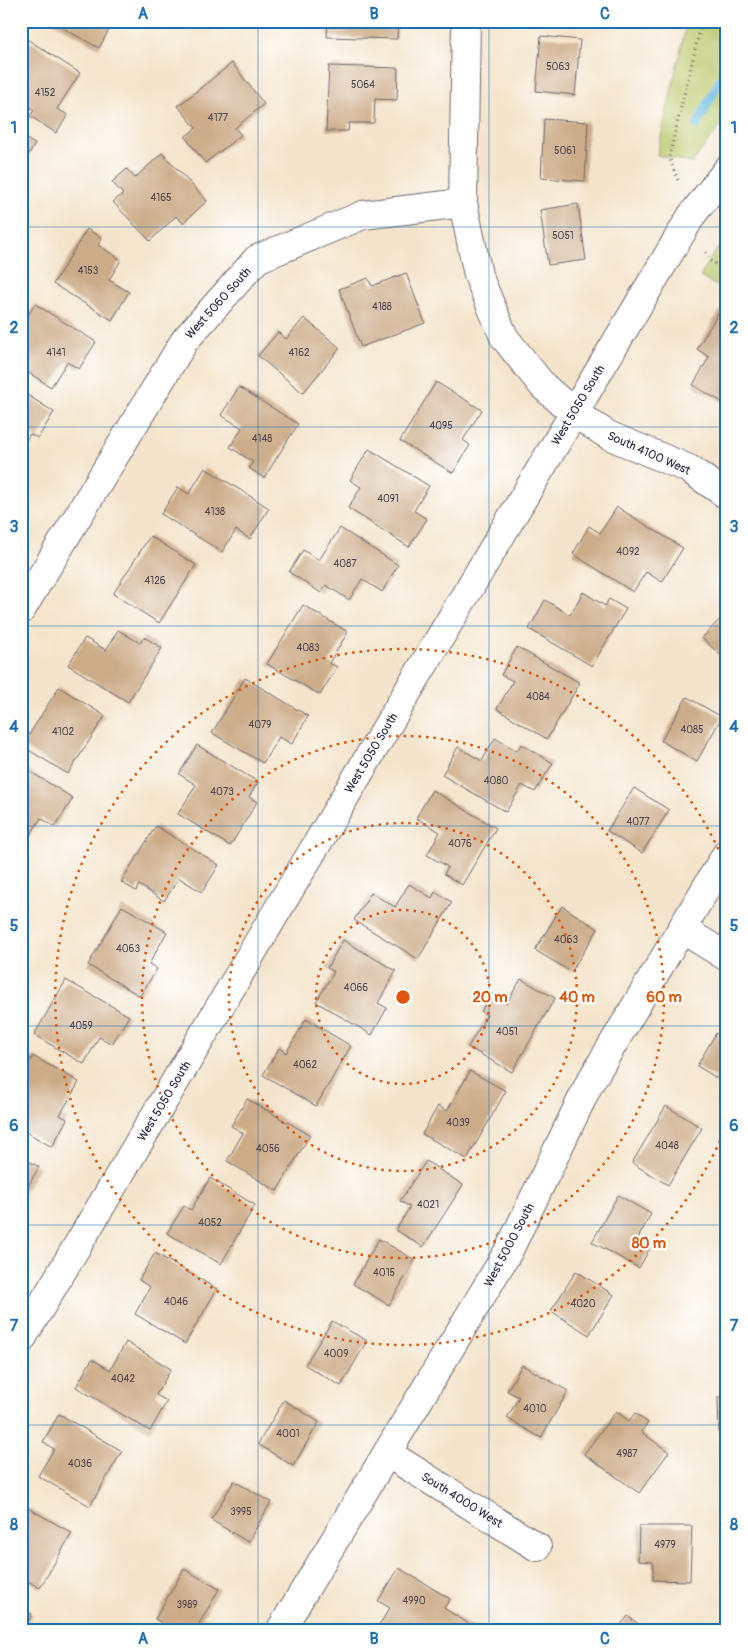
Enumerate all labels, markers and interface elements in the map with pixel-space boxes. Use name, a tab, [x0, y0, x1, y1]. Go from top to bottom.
text: A	[138, 4, 149, 24]
text: B	[369, 4, 379, 24]
text: C	[600, 4, 610, 24]
house number: 5063	[546, 61, 570, 73]
house number: 5064	[351, 79, 375, 91]
house number: 4152	[35, 87, 56, 99]
house number: 4177	[208, 112, 229, 124]
text: 1	[11, 118, 17, 138]
text: 1	[731, 118, 737, 138]
house number: 5061	[554, 145, 576, 157]
house number: 4165	[151, 192, 171, 204]
house number: 5051	[552, 230, 574, 242]
street label: West 5060 South	[182, 264, 255, 342]
house number: 4153	[78, 265, 99, 277]
house number: 4188	[372, 301, 392, 313]
text: 2	[10, 318, 19, 338]
text: 2	[730, 318, 739, 338]
house number: 4141	[46, 347, 66, 359]
house number: 4162	[288, 347, 310, 359]
street label: West 5050 South	[549, 362, 608, 448]
house number: 4095	[429, 420, 453, 432]
street label: South 4100 West	[605, 428, 693, 479]
house number: 4148	[252, 433, 272, 445]
house number: 4091	[377, 493, 399, 505]
house number: 4138	[205, 506, 225, 518]
text: 3	[10, 517, 19, 537]
text: 3	[730, 517, 739, 537]
house number: 4092	[616, 546, 640, 558]
house number: 4087	[334, 558, 357, 570]
house number: 4126	[144, 575, 166, 587]
house number: 4083	[296, 642, 320, 654]
house number: 4084	[526, 691, 550, 703]
street label: West 5050 South	[342, 710, 401, 796]
text: 4	[9, 717, 19, 737]
text: 4	[729, 717, 739, 737]
house number: 4079	[248, 719, 272, 731]
house number: 4085	[680, 724, 704, 736]
house number: 4102	[52, 726, 74, 738]
house number: 4080	[484, 775, 508, 787]
house number: 4073	[210, 786, 234, 798]
house number: 4077	[626, 816, 650, 828]
house number: 4076	[448, 838, 472, 850]
text: 5	[10, 916, 19, 936]
text: 5	[730, 916, 739, 936]
house number: 4063	[554, 934, 578, 946]
house number: 4063	[116, 943, 140, 955]
house number: 4066	[344, 982, 368, 994]
centre of rings	[394, 988, 412, 1006]
text: 20 m	[472, 988, 508, 1007]
text: 40 m	[559, 988, 595, 1007]
text: 60 m	[646, 988, 682, 1007]
house number: 4059	[69, 1020, 93, 1032]
house number: 4051	[496, 1026, 518, 1038]
street label: West 5050 South	[135, 1058, 194, 1144]
house number: 4062	[293, 1059, 317, 1071]
text: 6	[9, 1116, 19, 1136]
text: 6	[729, 1116, 739, 1136]
house number: 4039	[446, 1117, 470, 1129]
house number: 4048	[655, 1140, 679, 1152]
house number: 4056	[256, 1143, 280, 1155]
house number: 4021	[417, 1199, 439, 1211]
street label: West 5000 South	[481, 1201, 538, 1290]
house number: 4052	[198, 1217, 222, 1229]
text: 80 m	[632, 1234, 666, 1253]
house number: 4015	[373, 1267, 395, 1279]
house number: 4046	[164, 1296, 188, 1308]
house number: 4020	[570, 1298, 596, 1310]
text: 7	[10, 1316, 19, 1336]
text: 7	[730, 1316, 739, 1336]
house number: 4009	[324, 1348, 348, 1360]
house number: 4042	[111, 1373, 135, 1385]
house number: 4010	[523, 1403, 547, 1415]
house number: 4001	[276, 1428, 300, 1440]
house number: 4987	[616, 1448, 638, 1460]
house number: 4036	[68, 1458, 92, 1470]
street label: South 4000 West	[418, 1469, 505, 1532]
house number: 3995	[230, 1506, 252, 1518]
text: 8	[10, 1515, 18, 1535]
text: 8	[730, 1515, 738, 1535]
house number: 4979	[654, 1539, 676, 1551]
house number: 4990	[403, 1595, 426, 1607]
house number: 3989	[177, 1599, 197, 1611]
text: A	[138, 1629, 149, 1649]
text: B	[369, 1629, 379, 1649]
text: C	[600, 1629, 610, 1649]

